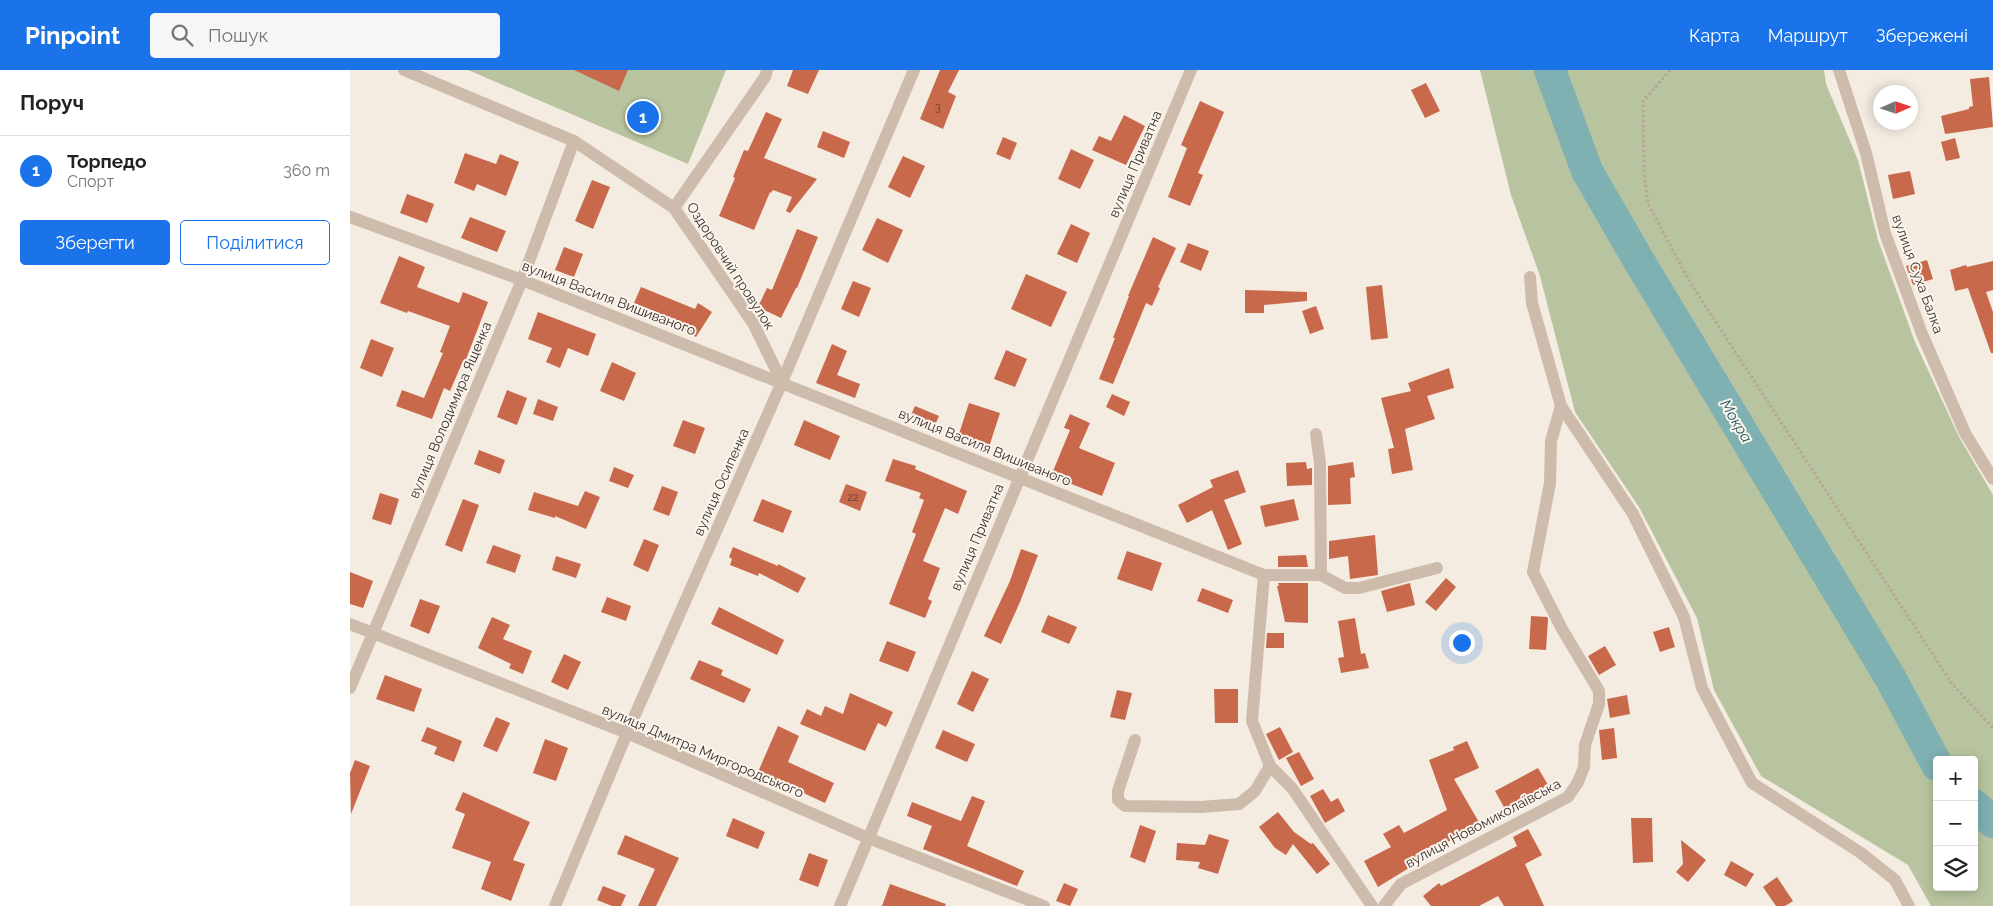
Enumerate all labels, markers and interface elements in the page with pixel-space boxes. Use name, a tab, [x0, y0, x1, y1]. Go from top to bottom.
search box	[150, 13, 500, 58]
text: Pinpoint	[25, 21, 120, 50]
icon: search	[168, 21, 196, 49]
text: Пошук	[208, 24, 268, 46]
text: Карта	[1689, 25, 1740, 46]
text: Маршрут	[1768, 25, 1848, 46]
text: Збережені	[1876, 25, 1968, 46]
north arrow	[1873, 85, 1918, 130]
text: Поруч	[20, 90, 84, 115]
pin: 1	[627, 98, 659, 136]
house number: 3	[935, 101, 941, 114]
street label: вулиця Приватна	[1105, 108, 1165, 220]
text: Торпедо	[67, 150, 147, 172]
text: 1	[32, 161, 40, 180]
text: 360 m	[283, 161, 330, 180]
text: Спорт	[67, 172, 114, 191]
street label: Оздоровчий провулок	[684, 199, 778, 333]
street label: вулиця Суха Балка	[1889, 212, 1947, 336]
button: Зберегти	[20, 220, 170, 265]
button: Поділитися	[180, 220, 330, 265]
street label: вулиця Василя Вишиваного	[520, 257, 698, 339]
street label: вулиця Володимира Ященка	[405, 319, 495, 501]
water label: Мокра	[1716, 396, 1756, 446]
street label: вулиця Василя Вишиваного	[896, 405, 1074, 489]
street label: вулиця Осипенка	[690, 426, 752, 538]
street label: вулиця Приватна	[947, 481, 1007, 593]
house number: 22	[847, 491, 859, 504]
your location	[1449, 630, 1475, 656]
street label: вулиця Дмитра Миргородського	[600, 701, 806, 801]
map controls	[1933, 756, 1978, 891]
button: +	[1933, 756, 1978, 801]
street label: вулиця Новомиколаївська	[1403, 775, 1563, 871]
button: −	[1933, 801, 1978, 846]
button: layers	[1933, 846, 1978, 891]

